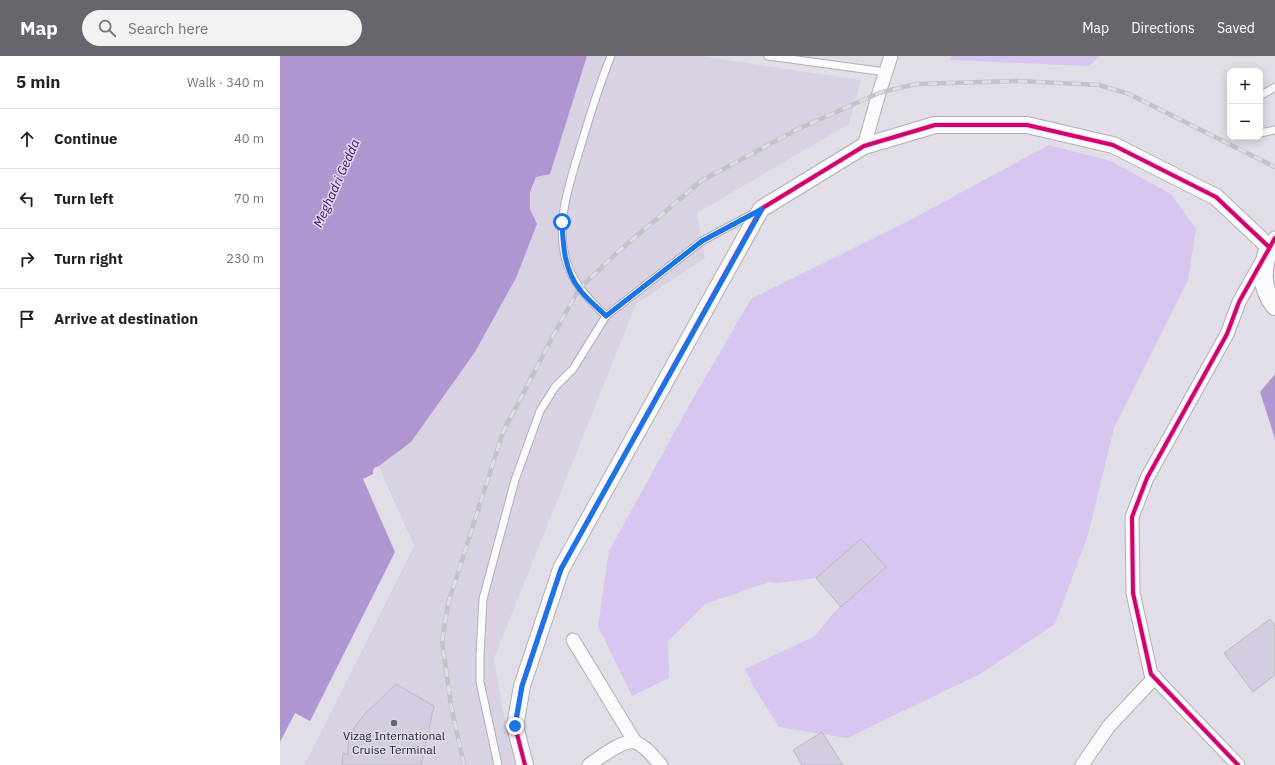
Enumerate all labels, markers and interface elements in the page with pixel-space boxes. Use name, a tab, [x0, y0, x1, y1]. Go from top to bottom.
search box	[82, 10, 362, 46]
text: Map	[20, 16, 58, 40]
icon: search	[96, 17, 118, 39]
text: Search here	[128, 19, 208, 38]
text: Map	[1082, 19, 1109, 37]
text: Directions	[1131, 19, 1195, 37]
text: Saved	[1217, 19, 1255, 37]
map controls	[1227, 68, 1263, 140]
button: +	[1227, 68, 1263, 104]
text: 5 min	[16, 71, 60, 93]
text: Walk · 340 m	[187, 74, 264, 91]
button: −	[1227, 104, 1263, 140]
icon: ahead	[16, 128, 38, 150]
text: Continue	[54, 129, 118, 148]
text: 40 m	[234, 130, 264, 147]
water label: Meghadri Gedda	[309, 136, 364, 230]
icon: left	[16, 188, 38, 210]
text: Turn left	[54, 189, 114, 208]
text: 70 m	[234, 190, 264, 207]
route start	[553, 213, 571, 231]
icon: right	[16, 248, 38, 270]
text: Turn right	[54, 249, 123, 268]
text: 230 m	[226, 250, 264, 267]
icon: arrive	[16, 308, 38, 330]
text: Arrive at destination	[54, 309, 198, 328]
route end	[506, 717, 524, 735]
marker: Vizag International Cruise Terminal	[389, 718, 399, 728]
place label: Vizag International Cruise Terminal	[343, 728, 445, 757]

